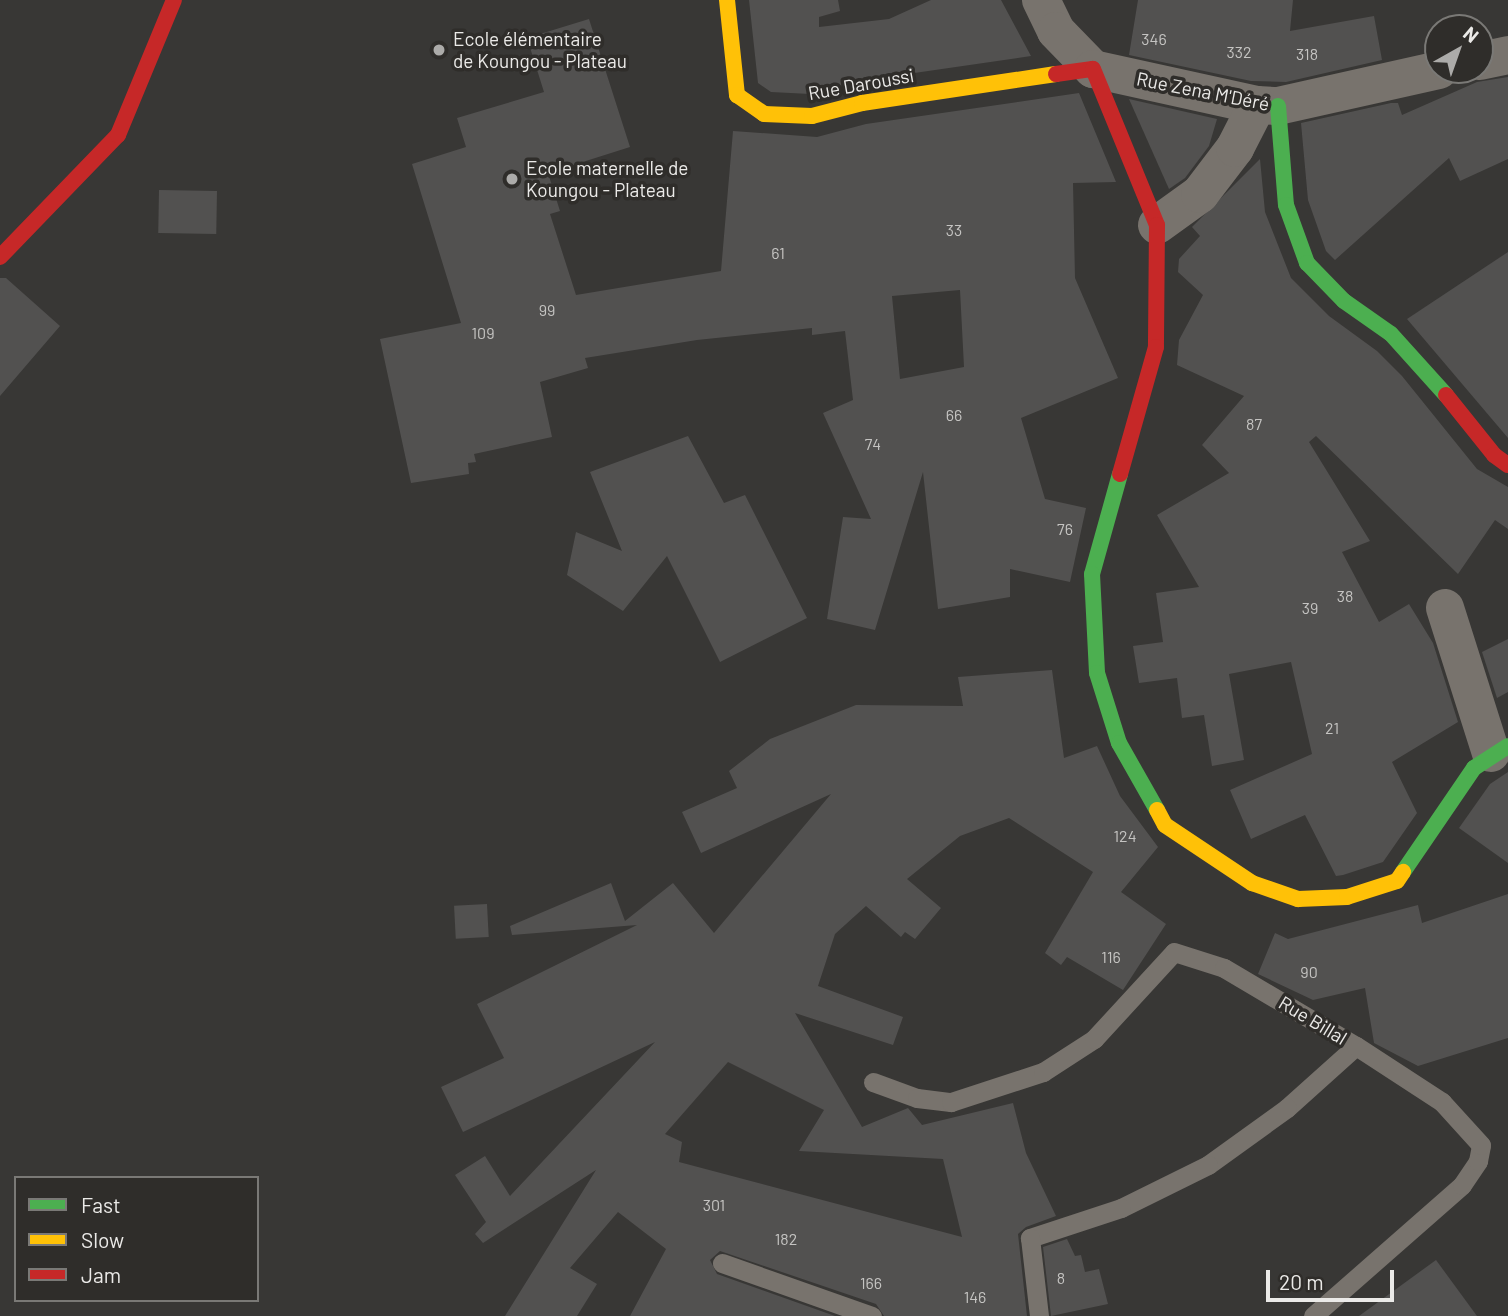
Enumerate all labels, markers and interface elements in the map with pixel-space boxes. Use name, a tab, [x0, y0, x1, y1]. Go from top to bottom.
north arrow	[1424, 14, 1494, 84]
text: N	[1459, 21, 1484, 47]
place label: Ecole élémentaire de Koungou - Plateau	[453, 28, 627, 72]
house number: 346	[1141, 29, 1167, 49]
marker: Ecole élémentaire de Koungou - Plateau	[431, 42, 447, 58]
house number: 332	[1226, 42, 1252, 62]
house number: 318	[1296, 44, 1318, 64]
street label: Rue Daroussi	[806, 63, 916, 105]
street label: Rue Zena M'Déré	[1135, 67, 1271, 115]
place label: Ecole maternelle de Koungou - Plateau	[526, 157, 688, 201]
marker: Ecole maternelle de Koungou - Plateau	[504, 171, 520, 187]
house number: 33	[946, 220, 962, 240]
house number: 61	[771, 243, 785, 263]
house number: 99	[539, 300, 555, 320]
house number: 109	[472, 323, 494, 343]
house number: 66	[946, 405, 962, 425]
house number: 87	[1246, 414, 1262, 434]
house number: 74	[865, 434, 881, 454]
house number: 76	[1057, 519, 1073, 539]
house number: 38	[1337, 586, 1353, 606]
house number: 39	[1302, 598, 1318, 618]
house number: 21	[1325, 718, 1339, 738]
house number: 124	[1114, 826, 1136, 846]
house number: 116	[1101, 947, 1121, 967]
house number: 90	[1300, 962, 1318, 982]
street label: Rue Billal	[1275, 991, 1351, 1049]
legend	[14, 1176, 259, 1302]
text: Fast	[81, 1192, 121, 1217]
house number: 301	[703, 1195, 725, 1215]
text: Slow	[81, 1227, 124, 1252]
house number: 182	[775, 1229, 797, 1249]
scale bar	[1270, 1256, 1398, 1300]
text: Jam	[81, 1262, 121, 1287]
house number: 8	[1057, 1268, 1065, 1288]
text: 20 m	[1279, 1269, 1324, 1294]
house number: 166	[860, 1273, 882, 1293]
house number: 146	[964, 1287, 986, 1307]

